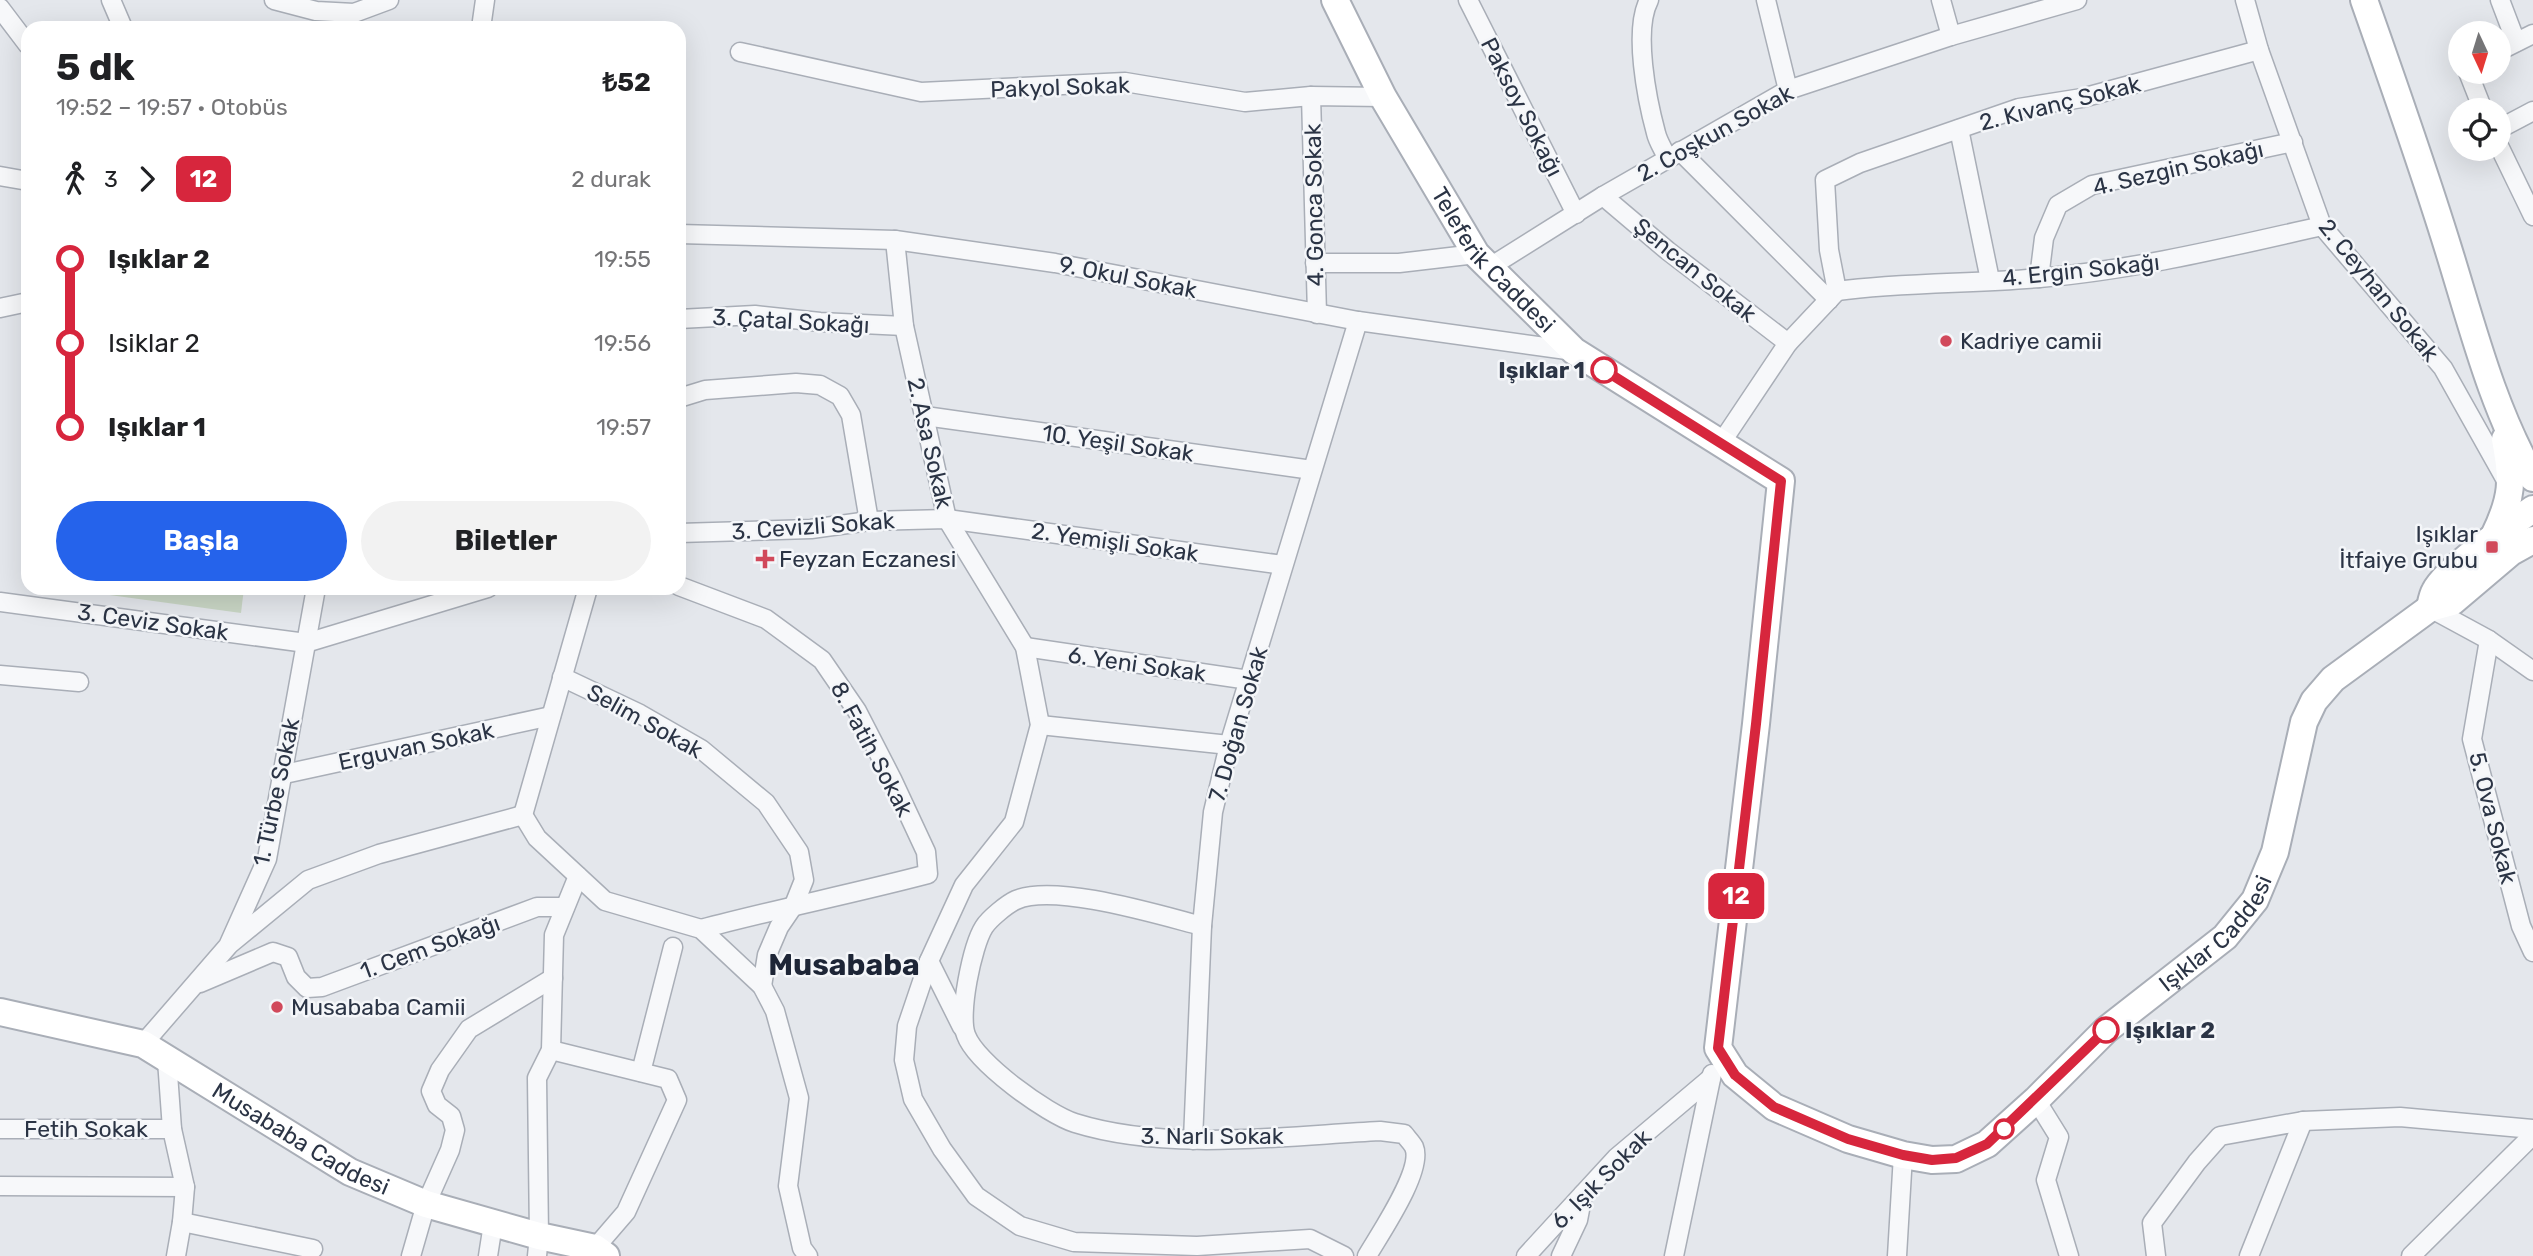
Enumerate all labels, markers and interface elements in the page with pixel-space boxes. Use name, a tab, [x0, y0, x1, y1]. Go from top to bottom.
north arrow	[2448, 21, 2511, 84]
map controls	[2448, 21, 2511, 161]
street label: Paksoy Sokağı	[1475, 33, 1569, 181]
text: 5 dk	[56, 44, 135, 90]
text: ₺52	[602, 67, 651, 98]
street label: 2. Kıvanç Sokak	[1976, 69, 2144, 137]
street label: Pakyol Sokak	[990, 71, 1130, 103]
street label: 2. Coşkun Sokak	[1632, 78, 1798, 187]
text: 19:52 – 19:57 · Otobüs	[56, 93, 288, 121]
button: locate	[2448, 98, 2511, 161]
street label: 4. Gonca Sokak	[1299, 123, 1329, 287]
street label: 4. Sezgin Sokağı	[2090, 135, 2266, 201]
icon: walk	[56, 160, 94, 198]
icon: forward	[128, 160, 166, 198]
text: 3	[104, 165, 118, 193]
text: 12	[190, 165, 217, 193]
text: 2 durak	[571, 165, 651, 193]
street label: Teleferik Caddesi	[1426, 182, 1561, 338]
street label: Şencan Sokak	[1628, 212, 1762, 328]
street label: 2. Ceyhan Sokak	[2313, 213, 2445, 367]
text: Işıklar 2	[108, 244, 210, 275]
text: 19:55	[594, 245, 651, 273]
street label: 4. Ergin Sokağı	[2001, 248, 2161, 292]
street label: 9. Okul Sokak	[1057, 250, 1199, 304]
street label: 3. Çatal Sokağı	[712, 303, 870, 339]
place label: Kadriye camii	[1960, 327, 2102, 355]
text: Isiklar 2	[108, 328, 200, 359]
text: 19:56	[594, 329, 651, 357]
marker: Kadriye camii	[1938, 333, 1954, 349]
place label: Işıklar 1	[1498, 356, 1585, 384]
marker: Işıklar 1	[1591, 357, 1617, 383]
street label: 2. Asa Sokak	[901, 375, 959, 511]
text: Işıklar 1	[108, 412, 206, 443]
text: 19:57	[596, 413, 651, 441]
street label: 10. Yeşil Sokak	[1040, 418, 1196, 468]
button: Başla	[56, 501, 347, 581]
button: Biletler	[361, 501, 651, 581]
street label: 3. Cevizli Sokak	[730, 506, 896, 546]
street label: 2. Yemişli Sokak	[1030, 516, 1200, 568]
place label: Işıklar İtfaiye Grubu	[2339, 520, 2478, 574]
marker: Işıklar İtfaiye Grubu	[2484, 539, 2500, 555]
place label: Feyzan Eczanesi	[779, 545, 956, 573]
marker: Feyzan Eczanesi	[757, 551, 773, 567]
street label: 3. Ceviz Sokak	[76, 598, 231, 646]
street label: 6. Yeni Sokak	[1066, 640, 1208, 688]
street label: 7. Doğan Sokak	[1202, 643, 1274, 805]
street label: 8. Fatih Sokak	[825, 677, 919, 822]
street label: Selim Sokak	[582, 678, 708, 764]
street label: 1. Türbe Sokak	[247, 715, 305, 869]
street label: Erguvan Sokak	[336, 716, 496, 776]
street label: 5. Ova Sokak	[2463, 749, 2523, 887]
street label: Işıklar Caddesi	[2153, 871, 2278, 997]
line badge: 12	[1704, 873, 1768, 919]
text: 12	[1722, 882, 1750, 910]
street label: 1. Cem Sokağı	[356, 909, 504, 985]
district label: Musababa	[768, 947, 920, 983]
place label: Musababa Camii	[291, 993, 466, 1021]
marker: Musababa Camii	[269, 999, 285, 1015]
place label: Işıklar 2	[2125, 1016, 2215, 1044]
marker: Işıklar 2	[2093, 1017, 2119, 1043]
street label: Musababa Caddesi	[207, 1076, 394, 1201]
street label: Fetih Sokak	[24, 1115, 148, 1143]
unlabelled marker	[1994, 1119, 2014, 1139]
street label: 3. Narlı Sokak	[1140, 1122, 1284, 1150]
street label: 6. Işık Sokak	[1545, 1123, 1657, 1235]

